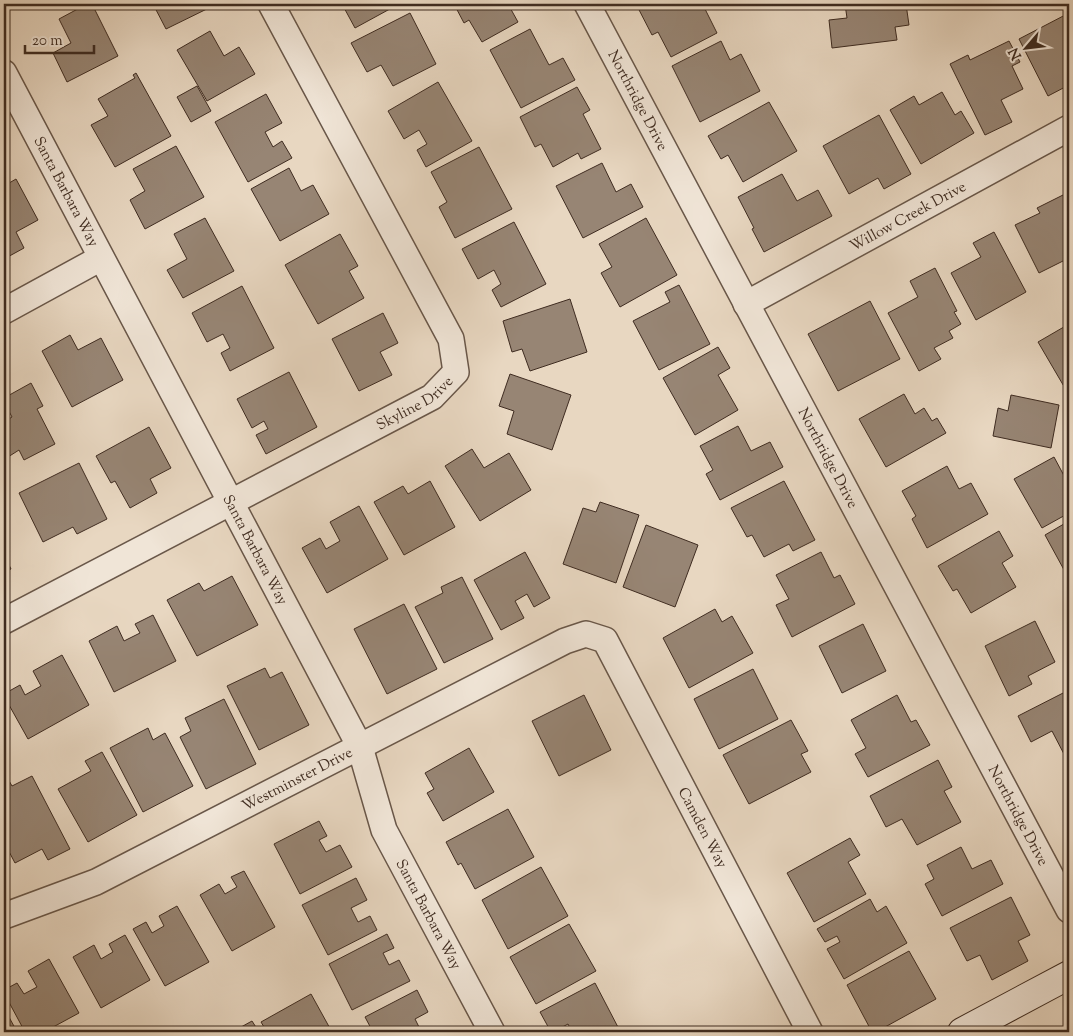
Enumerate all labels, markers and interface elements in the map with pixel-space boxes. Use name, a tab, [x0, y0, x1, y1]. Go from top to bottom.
scale bar	[25, 22, 94, 54]
north arrow	[1000, 22, 1050, 72]
text: 20 m	[32, 31, 63, 52]
text: N	[1005, 44, 1028, 63]
street label: Northridge Drive	[601, 47, 672, 155]
street label: Santa Barbara Way	[27, 133, 103, 252]
street label: Willow Creek Drive	[846, 177, 970, 257]
street label: Skyline Drive	[373, 372, 459, 436]
street label: Northridge Drive	[792, 404, 862, 512]
street label: Santa Barbara Way	[217, 491, 292, 610]
street label: Westminster Drive	[239, 743, 357, 817]
street label: Northridge Drive	[982, 762, 1053, 870]
street label: Camden Way	[672, 784, 732, 873]
street label: Santa Barbara Way	[390, 856, 466, 974]

